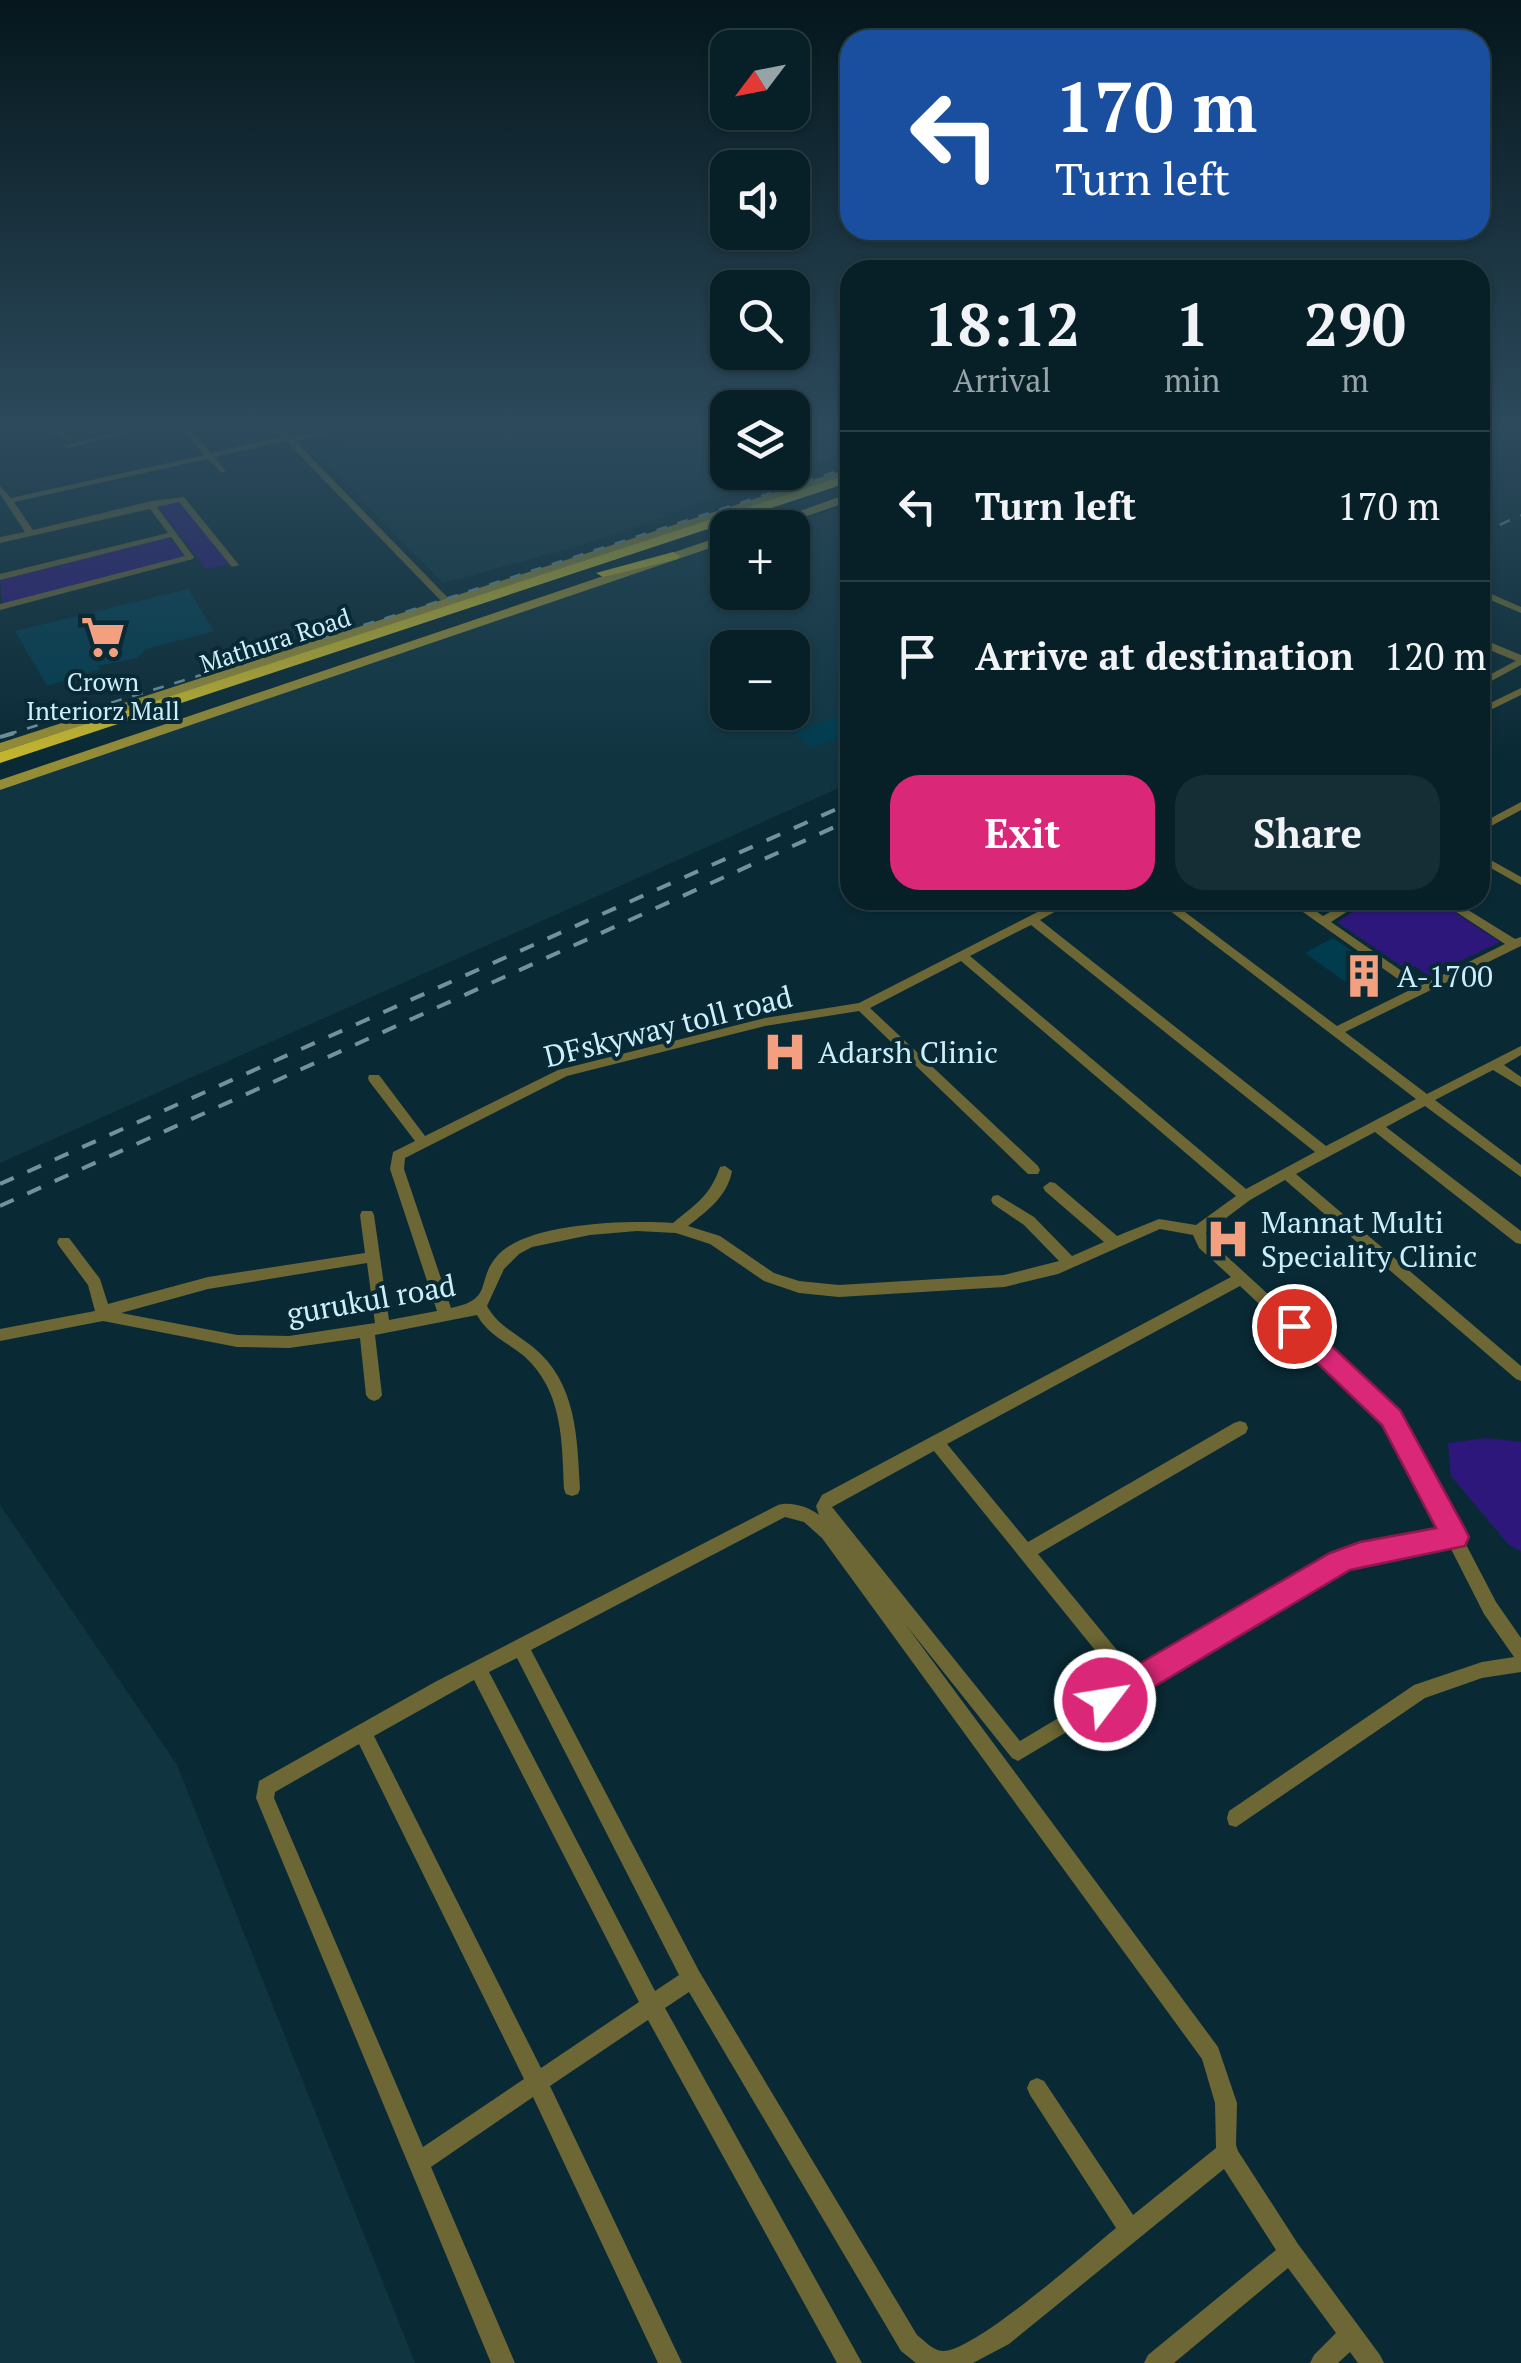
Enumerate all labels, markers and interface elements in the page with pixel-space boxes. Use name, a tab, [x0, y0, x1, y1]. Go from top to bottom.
north arrow	[710, 30, 810, 130]
map controls	[710, 30, 810, 730]
text: 170 m	[1055, 59, 1257, 152]
icon: left	[890, 70, 1020, 200]
text: Turn left	[1055, 148, 1230, 208]
button: sound	[710, 150, 810, 250]
button: search	[710, 270, 810, 370]
text: 18:12	[924, 284, 1080, 363]
text: 1	[1175, 284, 1209, 363]
text: 290	[1304, 284, 1406, 363]
text: Arrival	[953, 359, 1051, 401]
text: min	[1164, 359, 1220, 401]
text: m	[1341, 359, 1369, 401]
button: layers	[710, 390, 810, 490]
icon: left	[890, 479, 945, 534]
text: Turn left	[975, 481, 1136, 531]
text: 170 m	[1337, 481, 1440, 531]
button: +	[710, 510, 810, 610]
street label: Mathura Road	[195, 600, 355, 680]
supermarket icon: Crown Interiorz Mall	[79, 613, 127, 661]
icon: arrive	[890, 629, 945, 684]
button: −	[710, 630, 810, 730]
text: Arrive at destination	[975, 631, 1354, 681]
text: 120 m	[1384, 631, 1487, 681]
place label: Crown Interiorz Mall	[26, 665, 180, 727]
button: Exit	[890, 775, 1155, 890]
button: Share	[1175, 775, 1440, 890]
building icon: A-1700	[1340, 952, 1388, 1000]
place label: A-1700	[1397, 956, 1493, 996]
street label: DFskyway toll road	[540, 976, 796, 1076]
hospital icon: Adarsh Clinic	[761, 1028, 809, 1076]
place label: Adarsh Clinic	[818, 1032, 998, 1072]
place label: Mannat Multi Speciality Clinic	[1261, 1202, 1477, 1276]
hospital icon: Mannat Multi Speciality Clinic	[1204, 1215, 1252, 1263]
street label: gurukul road	[283, 1264, 459, 1334]
pin	[1252, 1284, 1337, 1369]
icon: arrive	[1267, 1299, 1322, 1354]
position arrow	[1053, 1648, 1157, 1752]

